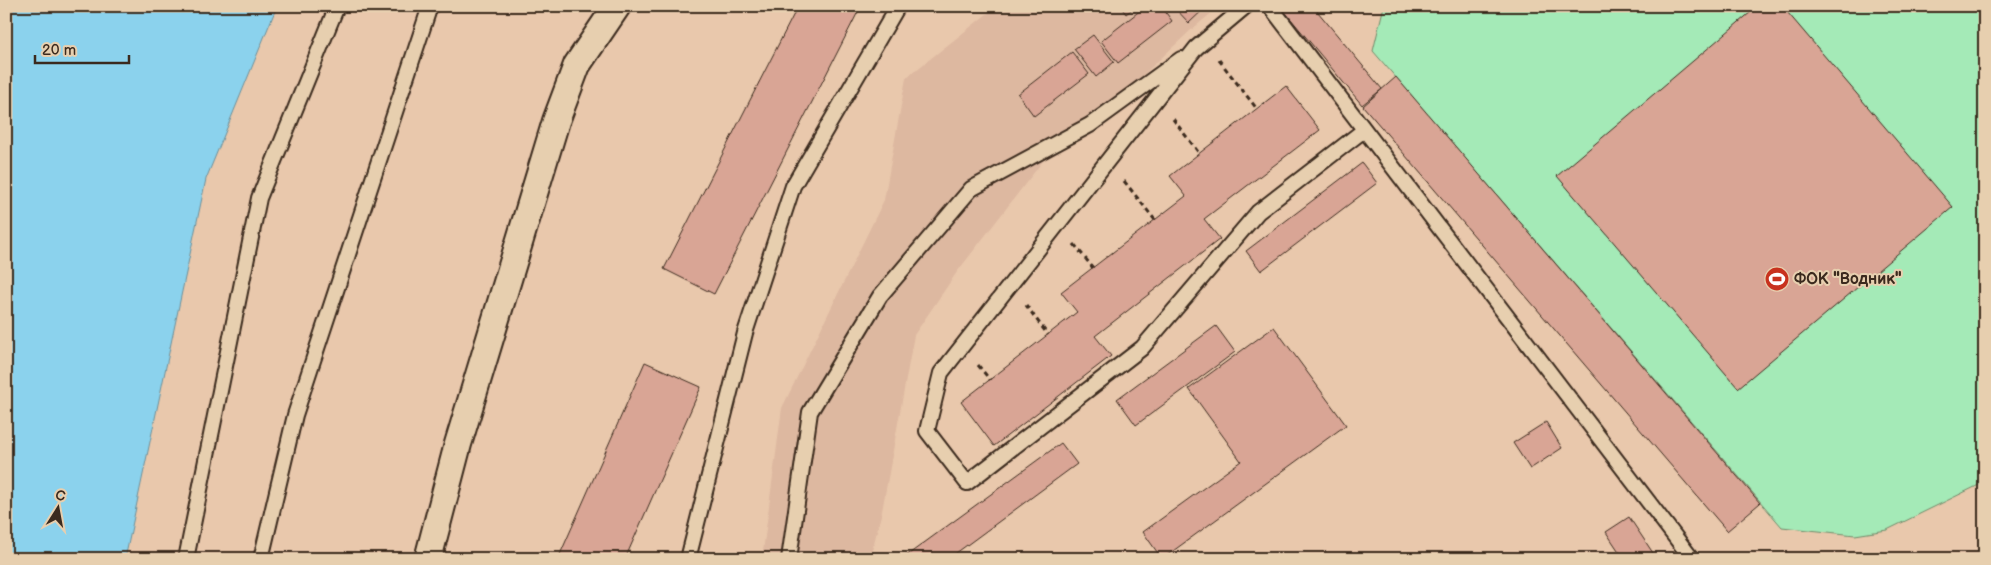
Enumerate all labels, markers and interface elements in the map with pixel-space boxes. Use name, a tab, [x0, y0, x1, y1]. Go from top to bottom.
scale bar	[35, 32, 129, 64]
text: 20 m	[42, 41, 76, 60]
sports icon: ФОК "Водник"	[1764, 266, 1790, 292]
place label: ФОК "Водник"	[1794, 270, 1902, 289]
north arrow	[32, 482, 82, 532]
text: С	[54, 486, 67, 505]

